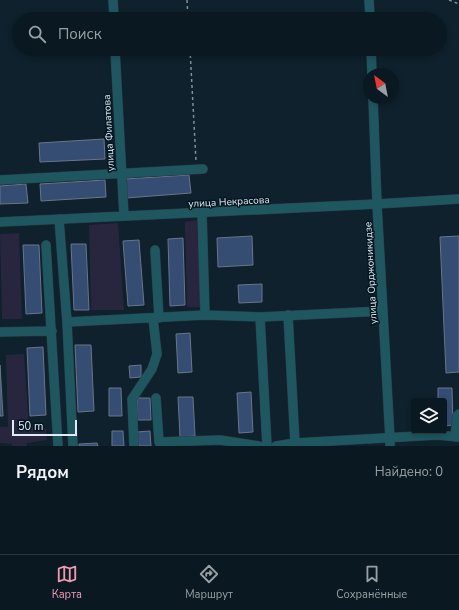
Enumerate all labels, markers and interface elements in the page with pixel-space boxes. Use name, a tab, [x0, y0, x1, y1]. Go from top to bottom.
search box	[12, 12, 447, 56]
icon: search	[26, 23, 48, 45]
text: Поиск	[58, 24, 102, 44]
north arrow	[363, 68, 399, 104]
street label: улица Филатова	[100, 94, 118, 172]
street label: улица Некрасова	[188, 193, 270, 211]
street label: улица Орджоникидзе	[361, 221, 381, 325]
map controls	[411, 398, 447, 434]
button: layers	[411, 398, 447, 434]
scale bar	[12, 418, 77, 437]
text: 50 m	[18, 419, 43, 434]
text: Рядом	[16, 461, 69, 484]
text: Найдено: 0	[375, 463, 443, 481]
tab: Карта	[52, 563, 82, 602]
tab: Маршрут	[185, 563, 233, 602]
tab: Сохранённые	[336, 563, 407, 602]

